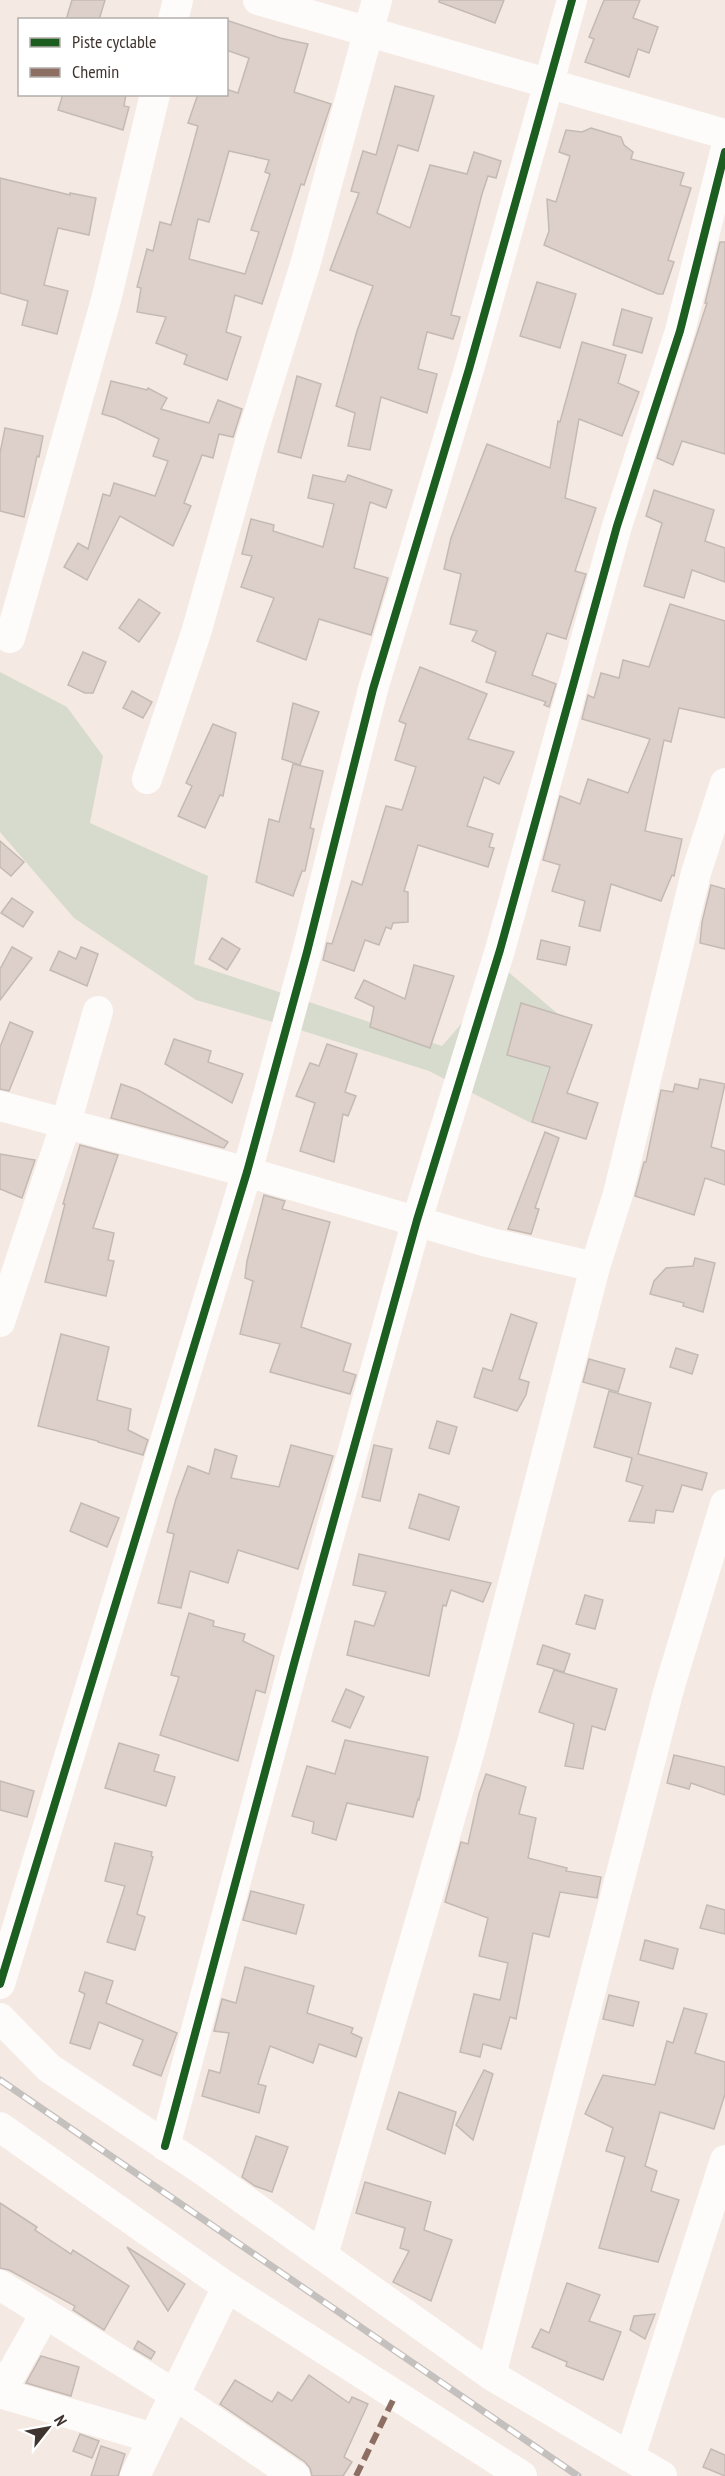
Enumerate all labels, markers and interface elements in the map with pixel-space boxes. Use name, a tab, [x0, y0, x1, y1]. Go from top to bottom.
legend	[18, 18, 228, 96]
text: Piste cyclable	[72, 30, 156, 53]
text: Chemin	[72, 60, 119, 83]
north arrow	[18, 2398, 78, 2458]
text: N	[50, 2411, 72, 2429]

